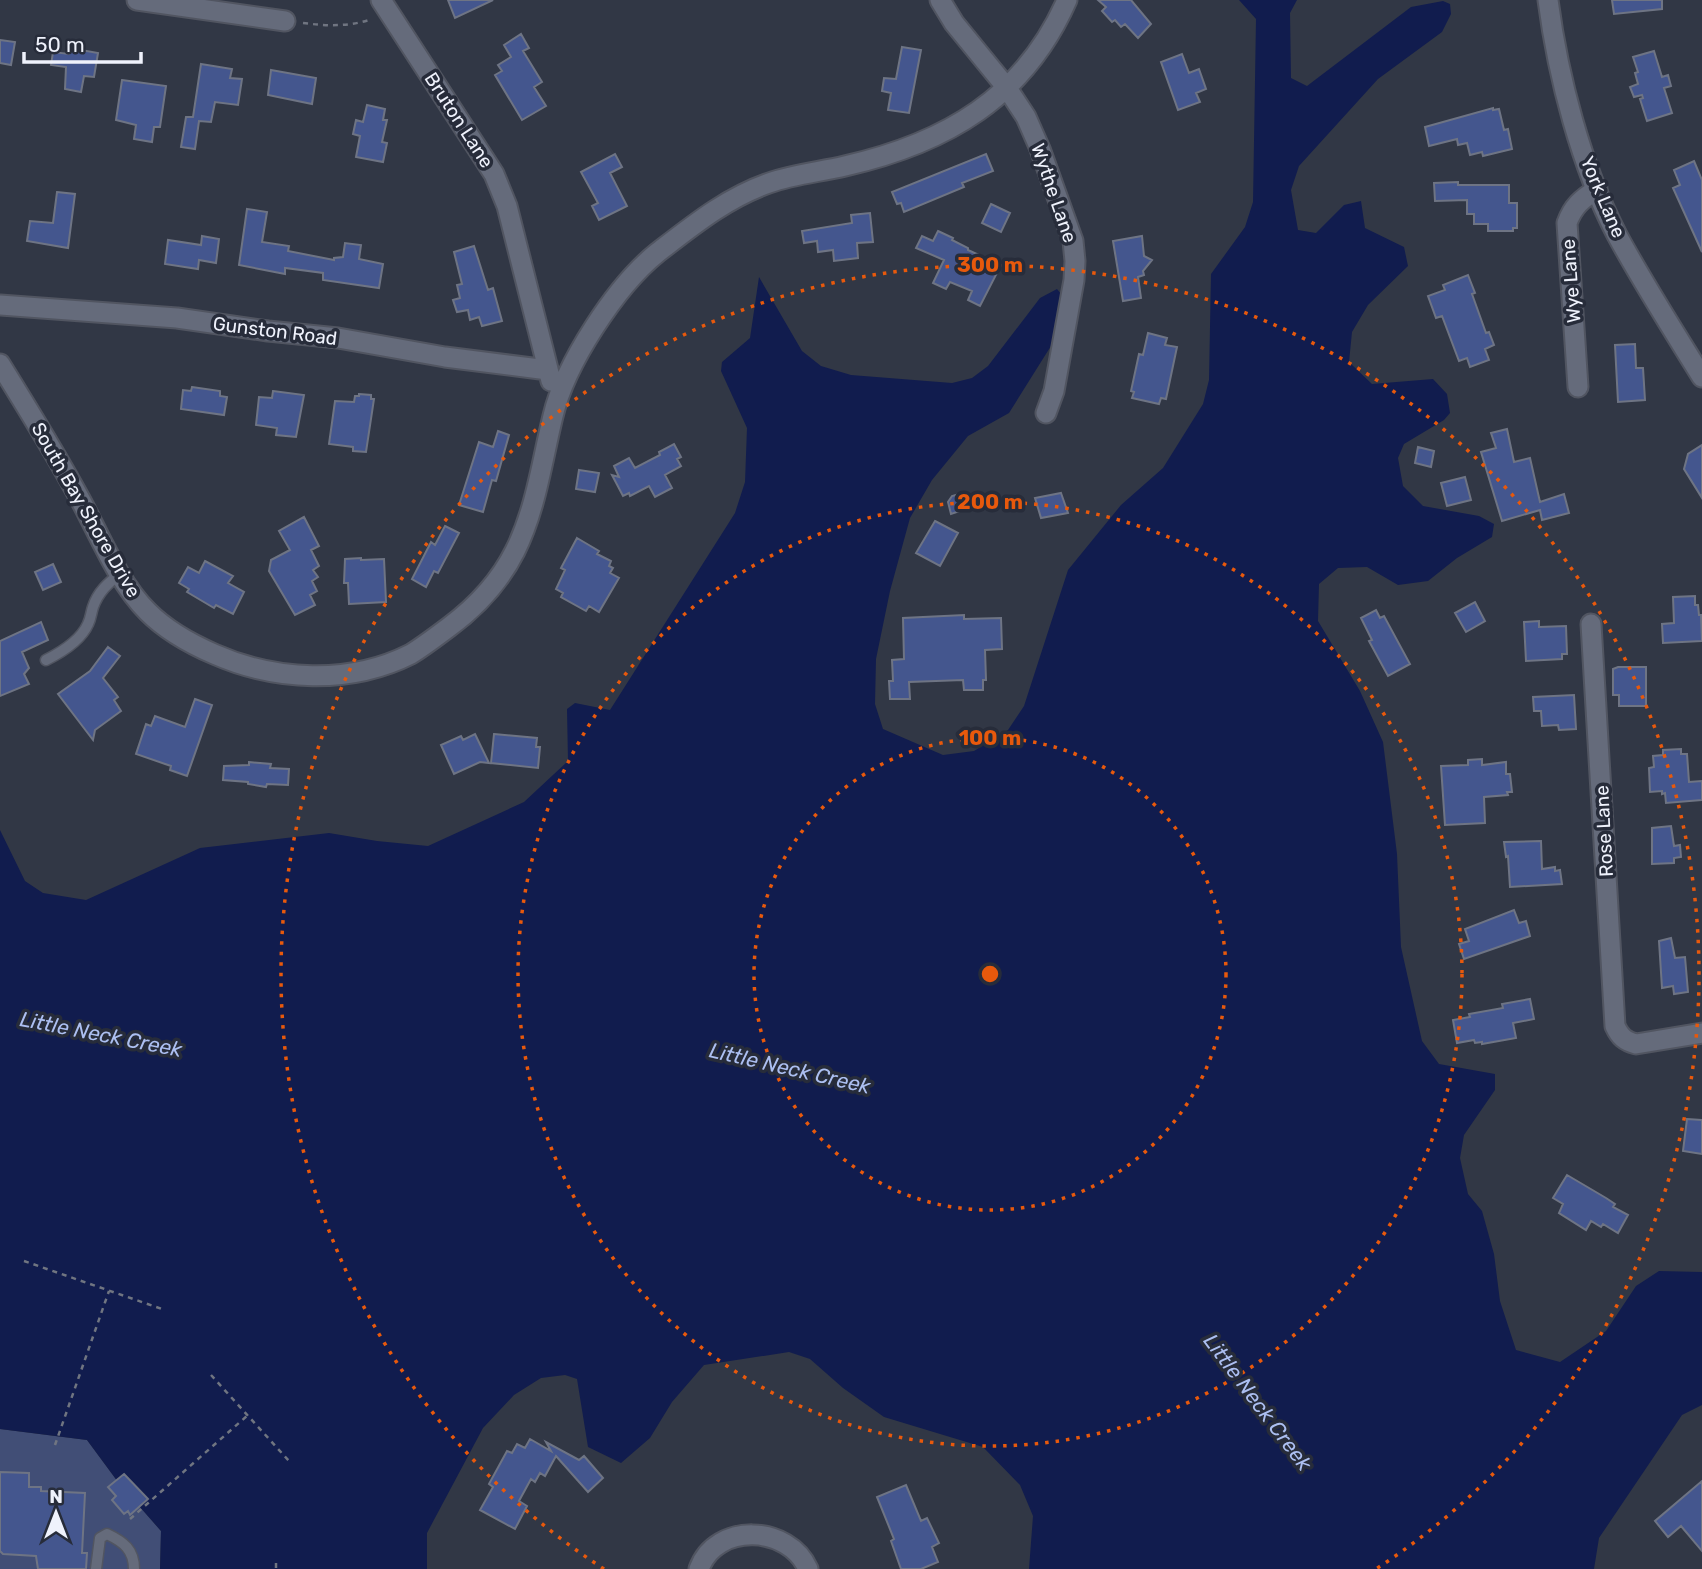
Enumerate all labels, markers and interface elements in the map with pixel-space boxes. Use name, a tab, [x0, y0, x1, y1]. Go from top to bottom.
scale bar	[24, 21, 142, 65]
text: 50 m	[35, 32, 85, 57]
street label: Bruton Lane	[420, 68, 498, 172]
street label: Wythe Lane	[1026, 140, 1082, 246]
street label: York Lane	[1576, 153, 1630, 241]
street label: Wye Lane	[1557, 238, 1585, 324]
text: 300 m	[957, 252, 1023, 277]
street label: Gunston Road	[212, 312, 338, 350]
street label: South Bay Shore Drive	[27, 419, 145, 601]
text: 200 m	[957, 489, 1023, 514]
text: 100 m	[959, 725, 1021, 750]
street label: Rose Lane	[1590, 785, 1618, 877]
centre of rings	[978, 962, 1002, 986]
water label: Little Neck Creek	[18, 1006, 185, 1062]
water label: Little Neck Creek	[707, 1037, 874, 1099]
water label: Little Neck Creek	[1198, 1329, 1318, 1476]
north arrow	[21, 1478, 91, 1548]
text: N	[49, 1485, 63, 1508]

